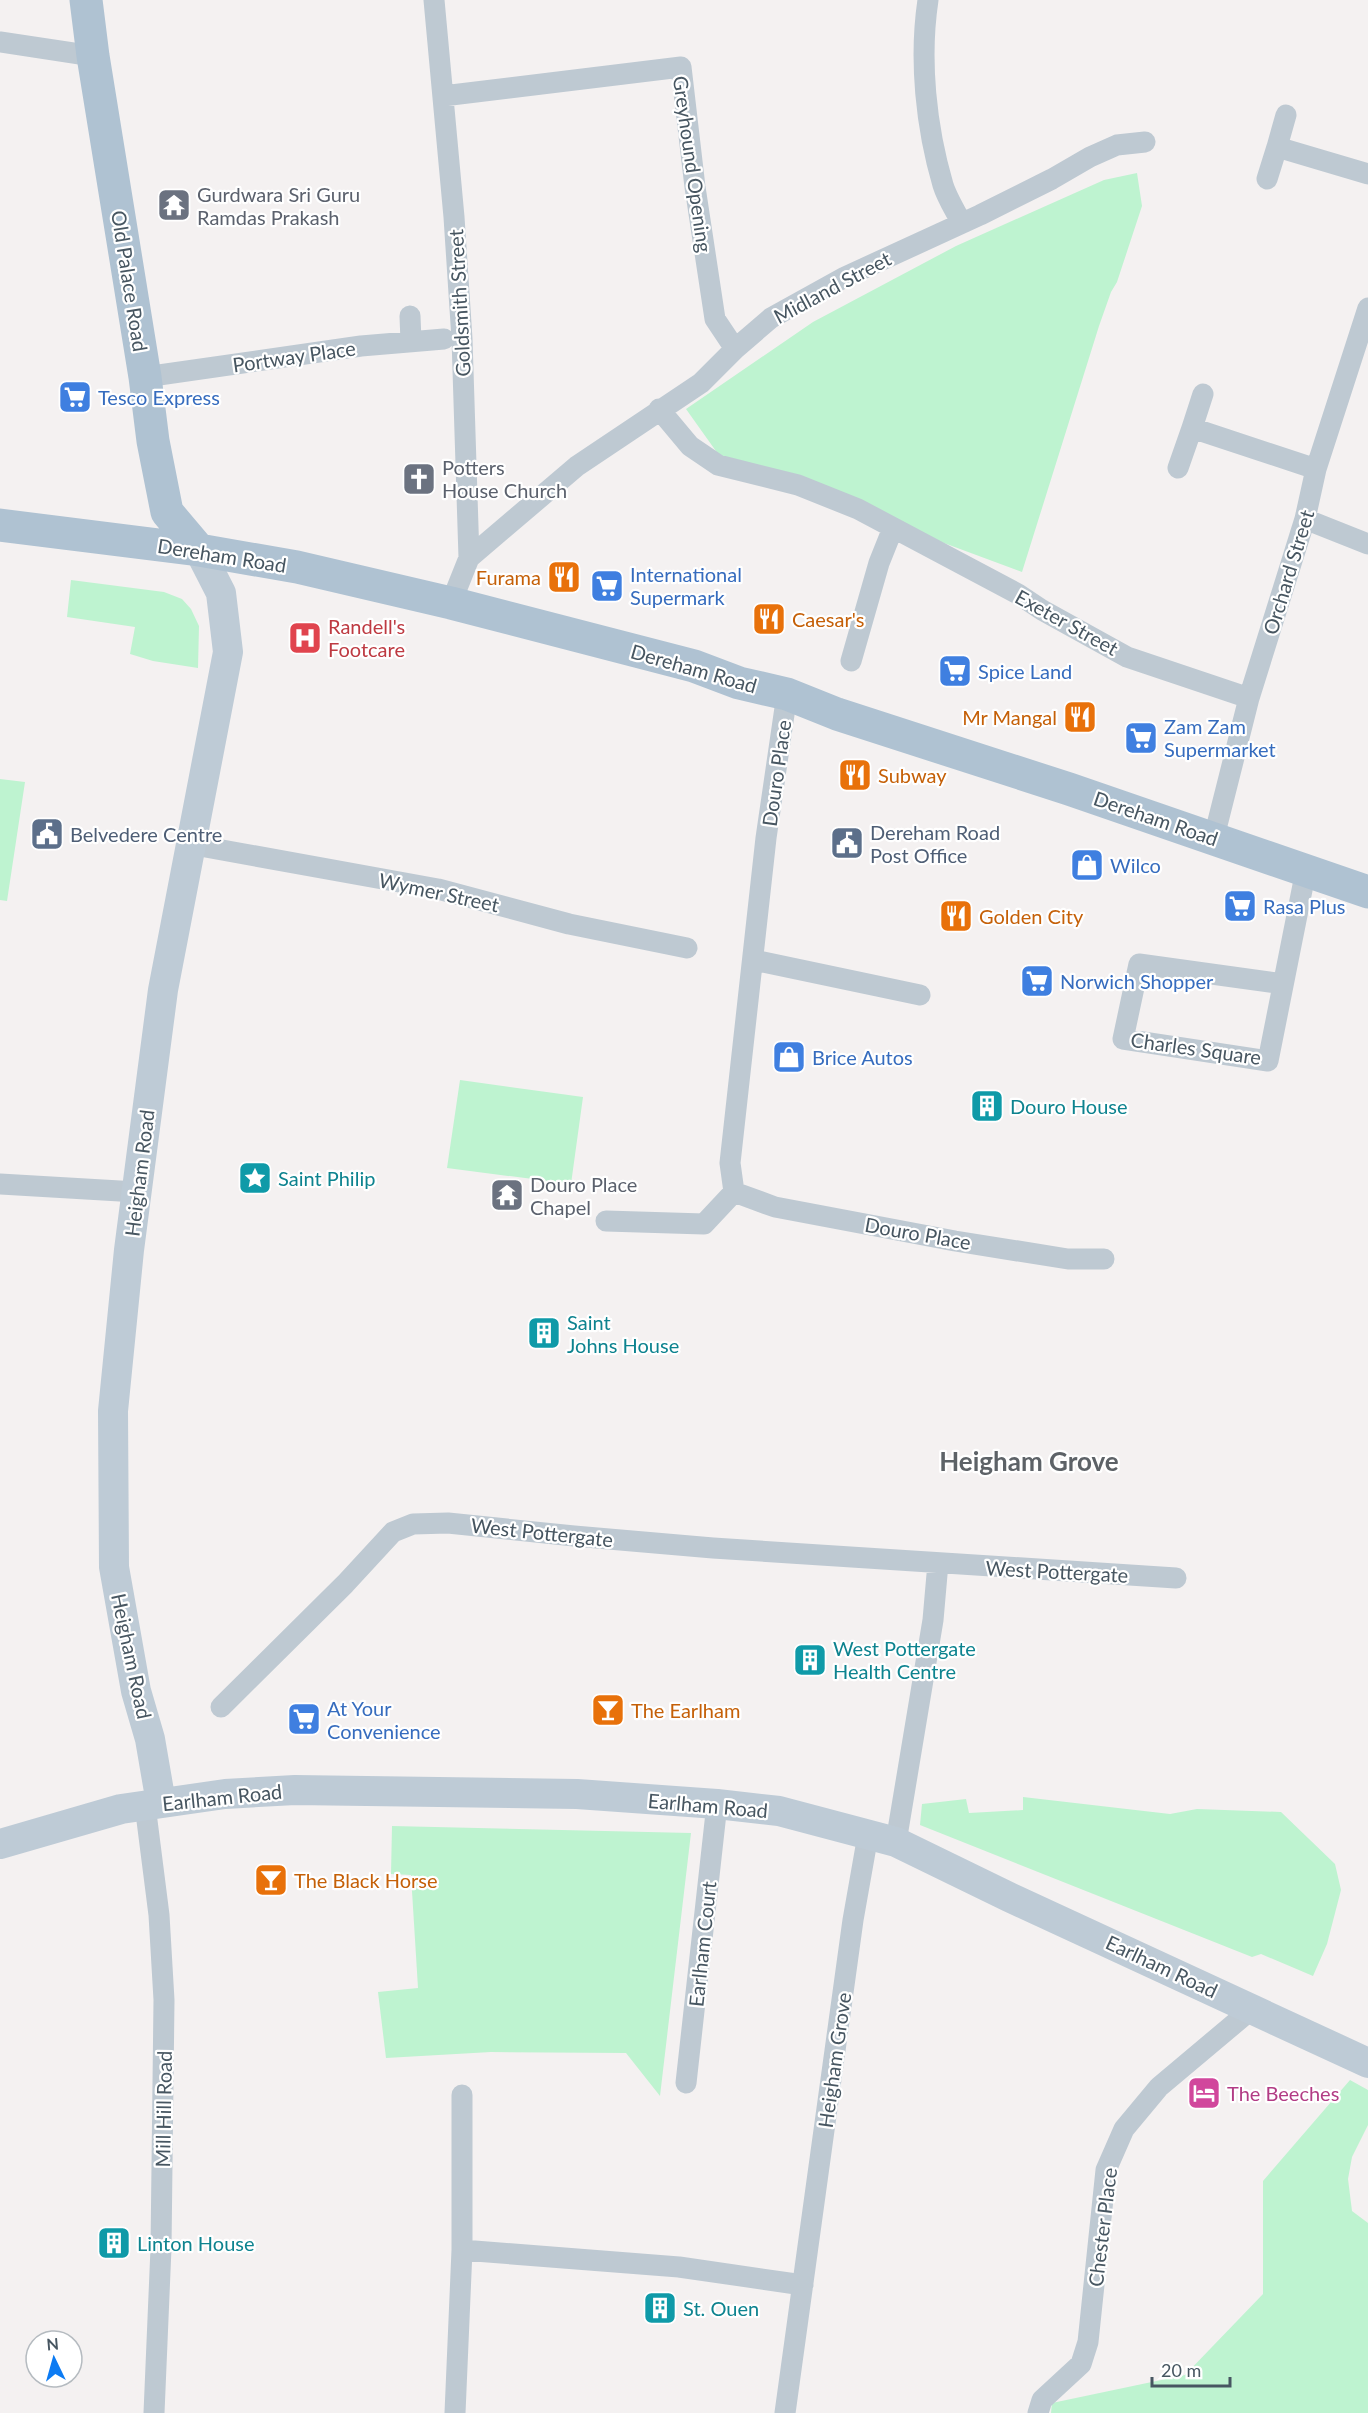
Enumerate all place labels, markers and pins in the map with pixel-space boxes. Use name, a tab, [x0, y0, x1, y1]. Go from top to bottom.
place label: Gurdwara Sri Guru Ramdas Prakash	[197, 182, 360, 229]
temple icon: Gurdwara Sri Guru Ramdas Prakash	[156, 187, 192, 223]
supermarket icon: Tesco Express	[57, 379, 93, 415]
place label: Tesco Express	[98, 385, 220, 409]
place label: Potters House Church	[442, 455, 567, 502]
church icon: Potters House Church	[401, 461, 437, 497]
restaurant icon: Furama	[546, 559, 582, 595]
place label: International Supermark	[630, 562, 742, 609]
place label: Furama	[476, 565, 541, 589]
supermarket icon: International Supermark	[589, 568, 625, 604]
restaurant icon: Caesar's	[751, 601, 787, 637]
place label: Caesar's	[792, 607, 864, 631]
place label: Randell's Footcare	[328, 614, 405, 661]
hospital icon: Randell's Footcare	[287, 620, 323, 656]
supermarket icon: Spice Land	[937, 653, 973, 689]
place label: Spice Land	[978, 659, 1072, 683]
restaurant icon: Mr Mangal	[1062, 699, 1098, 735]
place label: Mr Mangal	[962, 705, 1057, 729]
place label: Zam Zam Supermarket	[1164, 714, 1276, 761]
supermarket icon: Zam Zam Supermarket	[1123, 720, 1159, 756]
restaurant icon: Subway	[837, 757, 873, 793]
place label: Subway	[878, 763, 947, 787]
public building icon: Belvedere Centre	[29, 816, 65, 852]
place label: Dereham Road Post Office	[870, 820, 1000, 867]
place label: Belvedere Centre	[70, 822, 222, 846]
public building icon: Dereham Road Post Office	[829, 825, 865, 861]
shop icon: Wilco	[1069, 847, 1105, 883]
place label: Wilco	[1110, 853, 1161, 877]
supermarket icon: Rasa Plus	[1222, 888, 1258, 924]
place label: Rasa Plus	[1263, 894, 1346, 918]
restaurant icon: Golden City	[938, 898, 974, 934]
place label: Golden City	[979, 904, 1084, 928]
supermarket icon: Norwich Shopper	[1019, 963, 1055, 999]
place label: Norwich Shopper	[1060, 969, 1214, 993]
shop icon: Brice Autos	[771, 1039, 807, 1075]
place label: Brice Autos	[812, 1045, 913, 1069]
building icon: Douro House	[969, 1088, 1005, 1124]
place label: Douro House	[1010, 1094, 1128, 1118]
place icon: Saint Philip	[237, 1160, 273, 1196]
place label: Saint Philip	[278, 1166, 375, 1190]
place label: Douro Place Chapel	[530, 1172, 637, 1219]
temple icon: Douro Place Chapel	[489, 1177, 525, 1213]
place label: Saint Johns House	[567, 1310, 679, 1357]
building icon: Saint Johns House	[526, 1315, 562, 1351]
place label: West Pottergate Health Centre	[833, 1636, 976, 1683]
building icon: West Pottergate Health Centre	[792, 1642, 828, 1678]
bar icon: The Earlham	[590, 1692, 626, 1728]
place label: At Your Convenience	[327, 1696, 441, 1743]
place label: The Earlham	[631, 1698, 740, 1722]
supermarket icon: At Your Convenience	[286, 1701, 322, 1737]
bar icon: The Black Horse	[253, 1862, 289, 1898]
place label: The Black Horse	[294, 1868, 437, 1892]
hotel icon: The Beeches	[1186, 2075, 1222, 2111]
place label: The Beeches	[1227, 2081, 1339, 2105]
building icon: Linton House	[96, 2225, 132, 2261]
place label: Linton House	[137, 2231, 255, 2255]
building icon: St. Ouen	[642, 2290, 678, 2326]
place label: St. Ouen	[683, 2296, 759, 2320]

